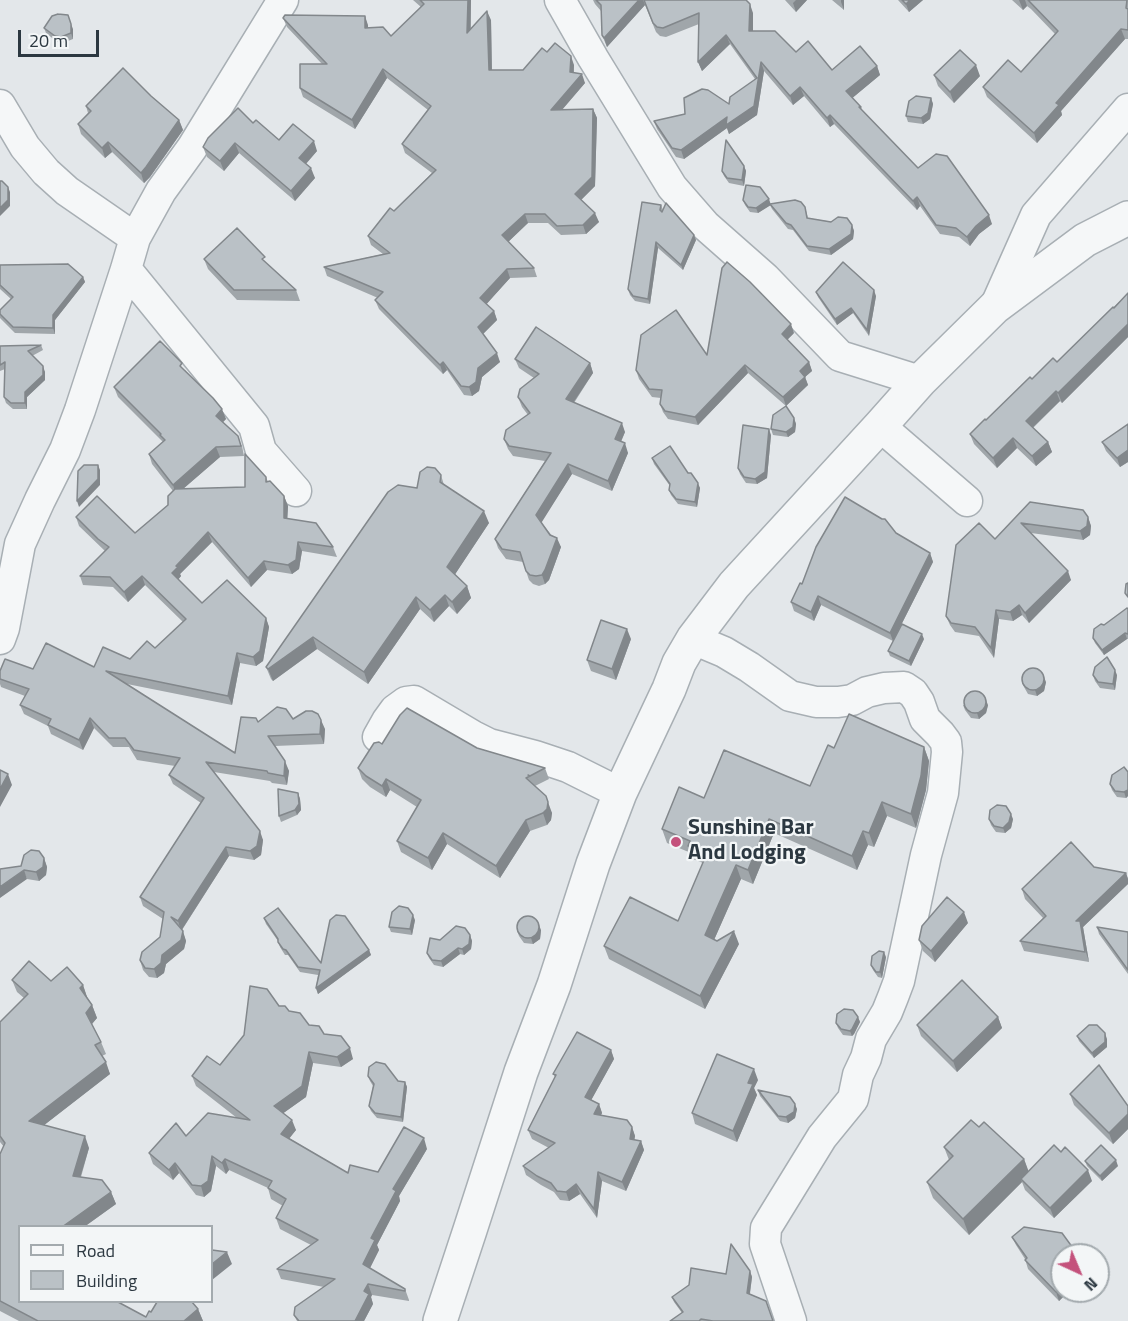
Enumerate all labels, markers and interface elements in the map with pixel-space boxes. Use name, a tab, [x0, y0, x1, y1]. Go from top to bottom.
scale bar	[21, 18, 102, 56]
text: 20 m	[29, 27, 68, 54]
place label: Sunshine Bar And Lodging	[688, 816, 814, 867]
marker: Sunshine Bar And Lodging	[669, 835, 683, 849]
legend	[18, 1225, 213, 1303]
text: Road	[76, 1237, 115, 1264]
north arrow	[1050, 1243, 1110, 1303]
text: Building	[76, 1267, 137, 1294]
text: N	[1079, 1272, 1103, 1297]

